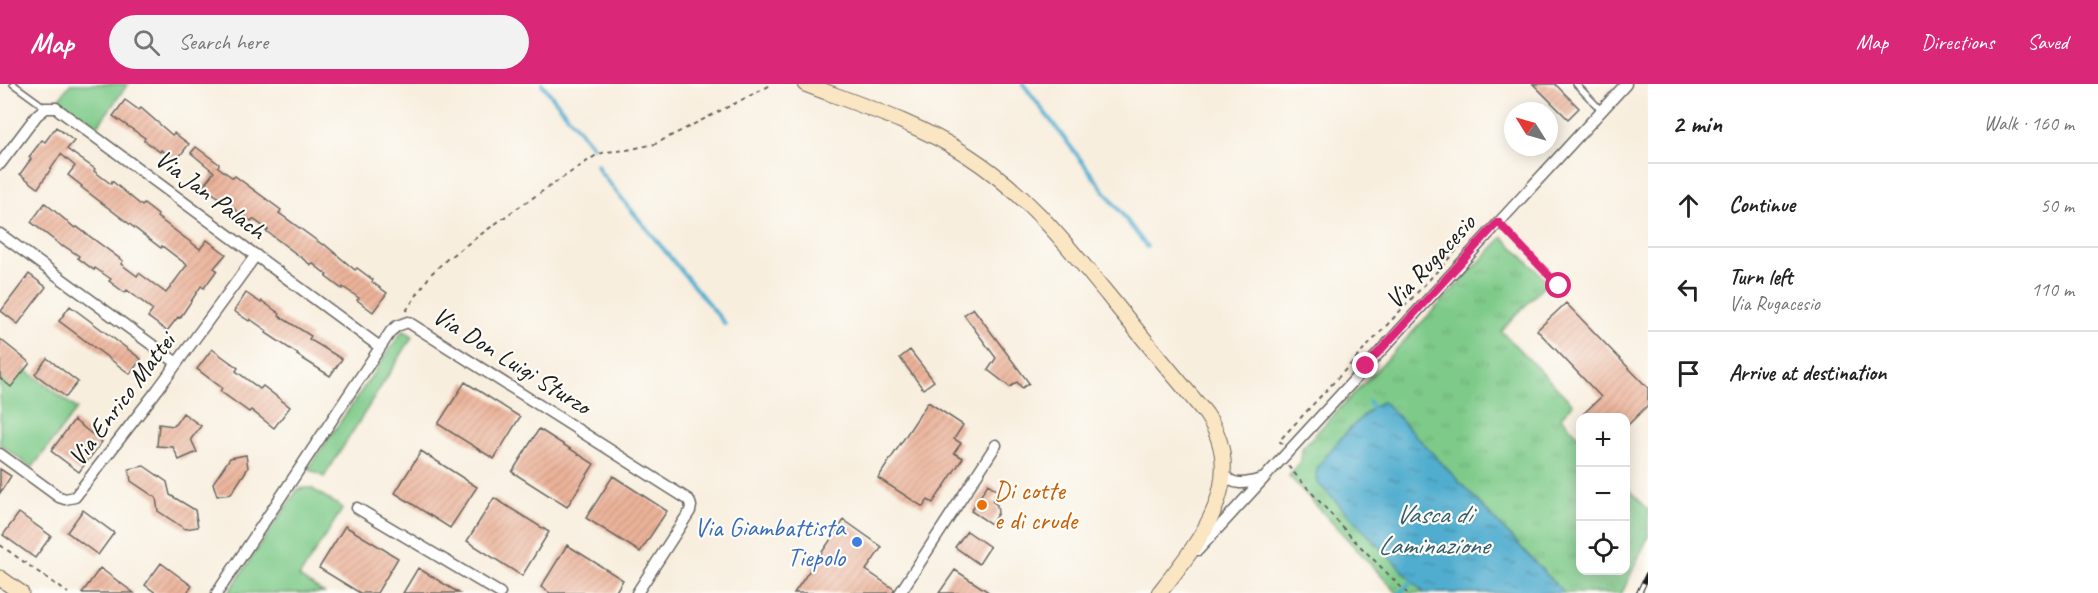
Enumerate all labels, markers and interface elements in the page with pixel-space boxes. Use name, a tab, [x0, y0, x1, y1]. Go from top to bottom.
search box	[109, 15, 529, 69]
text: Map	[30, 25, 73, 60]
icon: search	[130, 26, 163, 59]
text: Search here	[178, 28, 268, 56]
text: Map	[1856, 29, 1888, 55]
text: Directions	[1921, 29, 1994, 55]
text: Saved	[2027, 29, 2068, 55]
north arrow	[1504, 102, 1558, 156]
text: 2 min	[1672, 107, 1722, 140]
text: Walk · 160 m	[1984, 111, 2074, 136]
street label: Via Jan Palach	[149, 142, 274, 248]
icon: ahead	[1672, 189, 1705, 222]
text: Continue	[1729, 191, 1795, 219]
text: 50 m	[2040, 193, 2074, 218]
street label: Via Rugacesio	[1378, 206, 1484, 316]
text: Turn left	[1729, 263, 1793, 291]
route start	[1545, 272, 1571, 298]
icon: left	[1672, 273, 1705, 306]
text: 110 m	[2031, 277, 2074, 302]
text: Via Rugacesio	[1729, 291, 1820, 316]
street label: Via Don Luigi Sturzo	[427, 299, 599, 424]
street label: Via Enrico Mattei	[60, 323, 184, 473]
route end	[1352, 352, 1378, 378]
icon: arrive	[1672, 357, 1705, 390]
text: Arrive at destination	[1729, 359, 1886, 387]
map controls	[1576, 413, 1630, 575]
button: +	[1576, 413, 1630, 467]
button: −	[1576, 467, 1630, 521]
place label: Di cotte e di crude	[994, 474, 1079, 537]
water label: Vasca di Laminazione	[1378, 497, 1493, 562]
marker: Di cotte e di crude	[975, 498, 989, 512]
place label: Via Giambattista Tiepolo	[694, 511, 847, 574]
button: locate	[1576, 521, 1630, 575]
marker: Via Giambattista Tiepolo	[850, 535, 864, 549]

